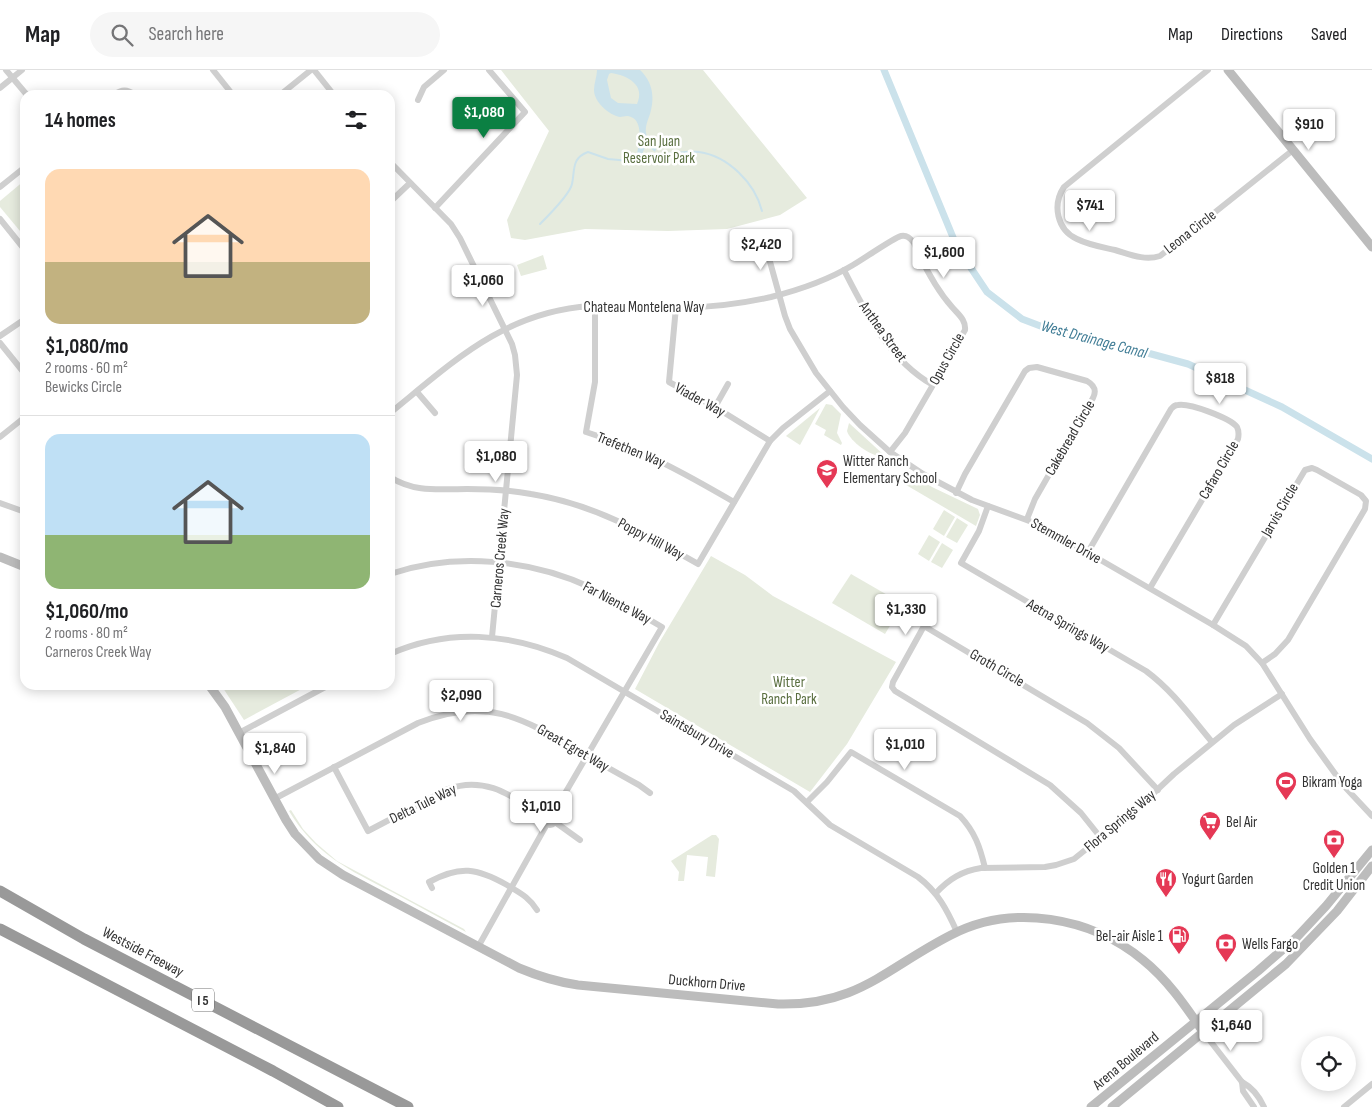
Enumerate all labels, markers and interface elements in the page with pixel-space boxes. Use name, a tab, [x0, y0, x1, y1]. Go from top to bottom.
search box	[90, 12, 440, 57]
text: Map	[25, 20, 60, 49]
icon: search	[108, 21, 136, 49]
text: Search here	[148, 23, 224, 46]
text: Map	[1168, 24, 1193, 45]
text: Directions	[1221, 24, 1283, 45]
text: Saved	[1311, 24, 1347, 45]
pin: $1,080	[443, 97, 525, 139]
text: $1,080	[463, 103, 505, 122]
icon: filters	[342, 106, 370, 134]
text: 14 homes	[45, 108, 116, 133]
pin: $910	[1279, 108, 1339, 151]
text: $910	[1294, 115, 1324, 134]
park label: San Juan Reservoir Park	[623, 132, 695, 168]
pin: $741	[1060, 190, 1120, 232]
text: $741	[1076, 196, 1104, 215]
icon: home	[163, 201, 253, 291]
street label: Leona Circle	[1160, 206, 1220, 258]
pin: $2,420	[720, 228, 802, 271]
text: $2,420	[740, 235, 782, 254]
pin: $1,600	[903, 236, 985, 279]
text: $1,600	[923, 243, 965, 262]
pin: $1,060	[442, 264, 524, 307]
text: $1,060	[462, 271, 504, 290]
street label: Anthea Street	[854, 297, 912, 366]
street label: Chateau Montelena Way	[584, 298, 705, 317]
water label: West Drainage Canal	[1039, 317, 1150, 364]
street label: Opus Circle	[925, 330, 969, 388]
text: $1,080/mo	[45, 334, 128, 359]
text: 2 rooms · 60 m²	[45, 359, 128, 378]
pin: $818	[1190, 362, 1250, 405]
text: $818	[1205, 369, 1235, 388]
text: Bewicks Circle	[45, 378, 122, 397]
street label: Viader Way	[671, 378, 729, 422]
street label: Cakebread Circle	[1041, 397, 1099, 479]
street label: Trefethen Way	[594, 428, 668, 472]
street label: Cafaro Circle	[1195, 437, 1243, 503]
pin: $1,080	[455, 440, 537, 483]
text: $1,080	[475, 447, 517, 466]
place label: Witter Ranch Elementary School	[843, 452, 937, 488]
school or university icon: Witter Ranch Elementary School	[815, 458, 839, 489]
icon: home	[163, 467, 253, 557]
street label: Jarvis Circle	[1257, 480, 1303, 541]
street label: Carneros Creek Way	[486, 507, 514, 609]
street label: Poppy Hill Way	[615, 514, 688, 564]
street label: Stemmler Drive	[1027, 514, 1105, 568]
street label: Far Niente Way	[580, 577, 655, 629]
pin: $1,330	[865, 594, 947, 636]
street label: Aetna Springs Way	[1022, 594, 1113, 657]
text: $1,060/mo	[45, 599, 128, 624]
text: $1,330	[886, 600, 926, 619]
text: 2 rooms · 80 m²	[45, 624, 128, 643]
text: Carneros Creek Way	[45, 643, 152, 662]
street label: Groth Circle	[966, 645, 1028, 691]
park label: Witter Ranch Park	[761, 673, 817, 709]
pin: $2,090	[420, 680, 502, 722]
text: $2,090	[440, 686, 482, 705]
street label: Saintsbury Drive	[656, 705, 738, 763]
street label: Great Egret Way	[533, 720, 613, 776]
pin: $1,010	[864, 728, 946, 771]
pin: $1,840	[234, 732, 316, 775]
text: $1,010	[885, 735, 925, 754]
text: $1,840	[254, 739, 296, 758]
sports icon: Bikram Yoga	[1274, 770, 1298, 801]
place label: Bikram Yoga	[1302, 773, 1363, 792]
street label: Delta Tule Way	[386, 780, 460, 828]
street label: Flora Springs Way	[1080, 785, 1160, 856]
pin: $1,010	[500, 790, 582, 833]
text: $1,010	[521, 797, 561, 816]
supermarket icon: Bel Air	[1198, 810, 1222, 841]
place label: Bel Air	[1226, 813, 1258, 832]
bank icon: Golden 1 Credit Union	[1322, 828, 1346, 859]
place label: Golden 1 Credit Union	[1303, 859, 1365, 895]
restaurant icon: Yogurt Garden	[1154, 867, 1178, 898]
place label: Yogurt Garden	[1182, 870, 1253, 889]
street label: Westside Freeway	[99, 923, 187, 982]
fuel station icon: Bel-air Aisle 1	[1167, 924, 1191, 955]
place label: Bel-air Aisle 1	[1096, 927, 1164, 946]
bank icon: Wells Fargo	[1214, 932, 1238, 963]
place label: Wells Fargo	[1242, 935, 1298, 954]
street label: Duckhorn Drive	[668, 970, 746, 996]
road number: I 5	[192, 988, 214, 1012]
pin: $1,640	[1190, 1010, 1272, 1052]
text: $1,640	[1210, 1016, 1252, 1035]
street label: Arena Boulevard	[1088, 1028, 1163, 1095]
map controls	[1301, 1036, 1356, 1091]
button: locate	[1301, 1036, 1356, 1091]

